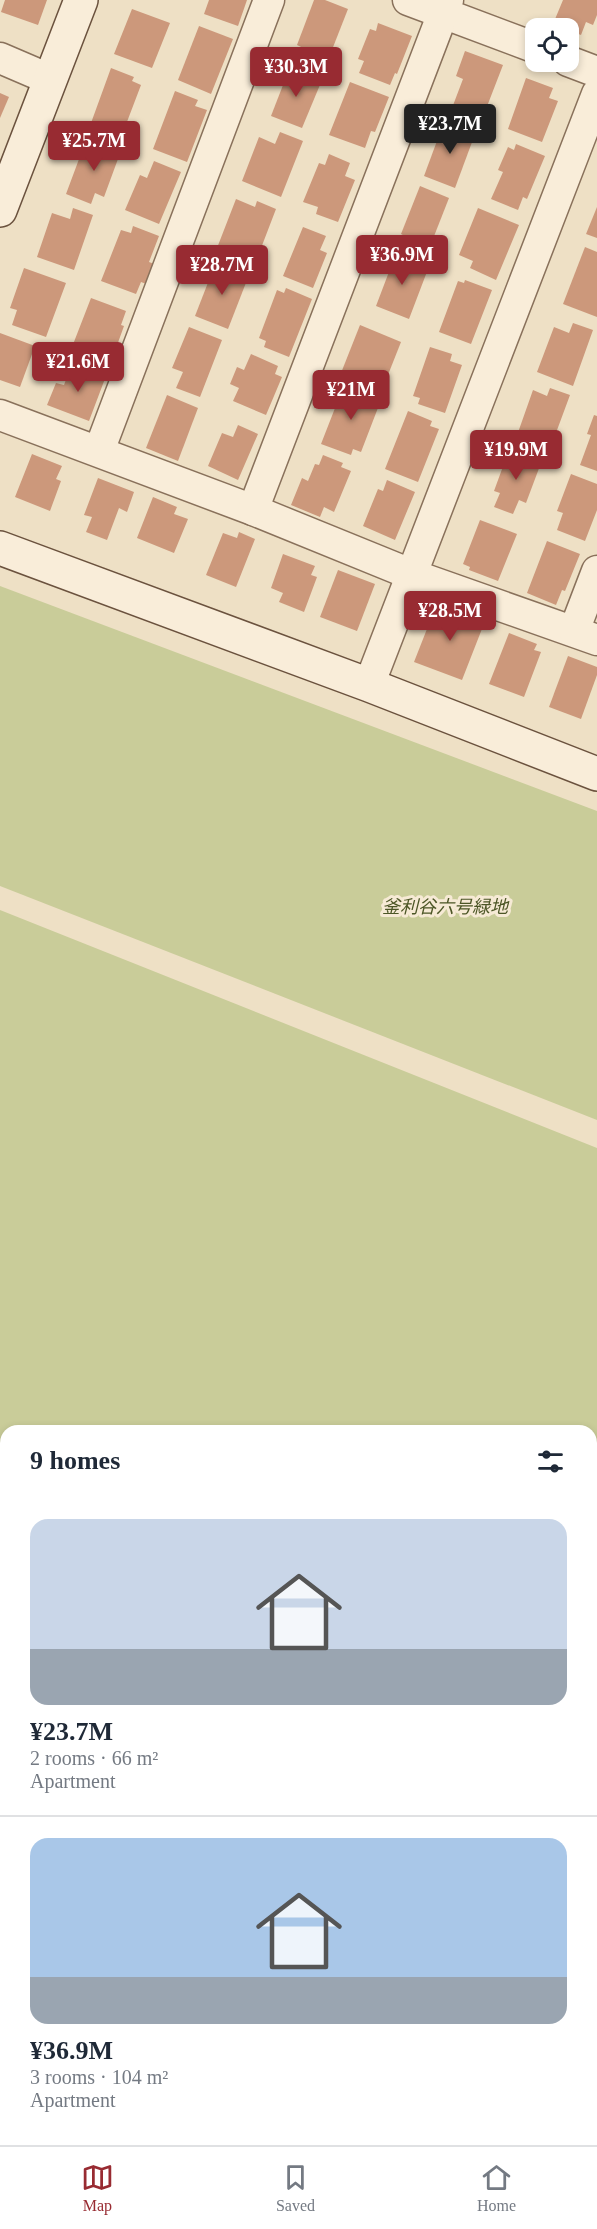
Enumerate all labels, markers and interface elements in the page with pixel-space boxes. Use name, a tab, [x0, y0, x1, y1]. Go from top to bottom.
map controls	[525, 18, 579, 72]
button: locate	[525, 18, 579, 72]
pin: ¥30.3M	[247, 47, 345, 98]
text: ¥30.3M	[264, 55, 328, 77]
pin: ¥23.7M	[401, 104, 499, 155]
text: ¥23.7M	[418, 112, 482, 134]
pin: ¥25.7M	[45, 121, 143, 172]
text: ¥25.7M	[62, 129, 126, 151]
pin: ¥36.9M	[353, 235, 451, 286]
text: ¥36.9M	[370, 243, 434, 265]
pin: ¥28.7M	[173, 245, 271, 296]
text: ¥28.7M	[190, 253, 254, 275]
pin: ¥21.6M	[29, 342, 127, 393]
text: ¥21.6M	[46, 350, 110, 372]
pin: ¥21M	[315, 370, 387, 421]
text: ¥21M	[327, 378, 375, 400]
pin: ¥19.9M	[467, 430, 565, 481]
text: ¥19.9M	[484, 438, 548, 460]
pin: ¥28.5M	[401, 591, 499, 642]
text: ¥28.5M	[418, 599, 482, 621]
park label: 釜利谷六号緑地	[382, 897, 510, 917]
icon: filters	[534, 1445, 567, 1478]
text: 9 homes	[30, 1446, 120, 1475]
icon: home	[245, 1558, 353, 1666]
text: ¥23.7M	[30, 1717, 113, 1746]
text: 2 rooms · 66 m²	[30, 1747, 158, 1769]
text: Apartment	[30, 1770, 116, 1792]
icon: home	[245, 1877, 353, 1985]
text: ¥36.9M	[30, 2036, 113, 2065]
text: 3 rooms · 104 m²	[30, 2066, 168, 2088]
text: Apartment	[30, 2089, 116, 2111]
tab: Map	[81, 2161, 114, 2215]
tab: Saved	[276, 2161, 315, 2215]
tab: Home	[477, 2161, 516, 2215]

